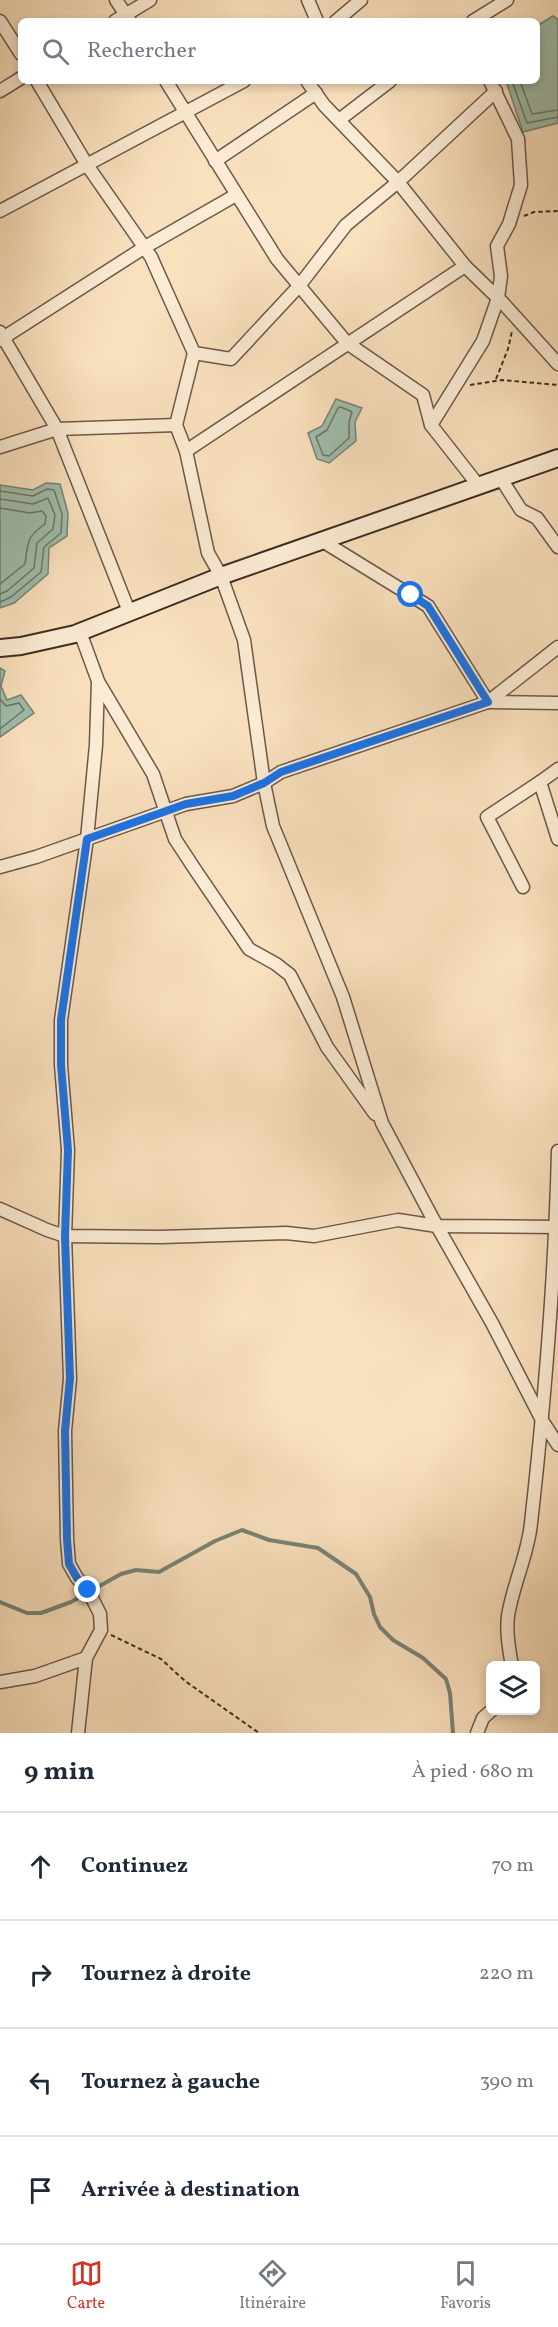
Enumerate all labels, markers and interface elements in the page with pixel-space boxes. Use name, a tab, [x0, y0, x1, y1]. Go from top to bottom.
search box	[18, 18, 540, 84]
icon: search	[39, 35, 72, 68]
text: Rechercher	[87, 36, 196, 67]
route start	[397, 581, 423, 607]
route end	[74, 1576, 100, 1602]
map controls	[486, 1661, 540, 1715]
button: layers	[486, 1661, 540, 1715]
text: 9 min	[24, 1754, 95, 1790]
text: À pied · 680 m	[412, 1758, 534, 1786]
icon: ahead	[24, 1850, 57, 1883]
text: Continuez	[81, 1851, 188, 1882]
text: 70 m	[491, 1852, 534, 1880]
icon: right	[24, 1958, 57, 1991]
text: Tournez à droite	[81, 1959, 251, 1990]
text: 220 m	[479, 1960, 534, 1988]
icon: left	[24, 2066, 57, 2099]
text: Tournez à gauche	[81, 2067, 260, 2098]
text: 390 m	[480, 2068, 534, 2096]
icon: arrive	[24, 2174, 57, 2207]
text: Arrivée à destination	[81, 2175, 300, 2206]
tab: Carte	[67, 2257, 105, 2315]
tab: Itinéraire	[239, 2257, 306, 2315]
tab: Favoris	[440, 2257, 491, 2315]

